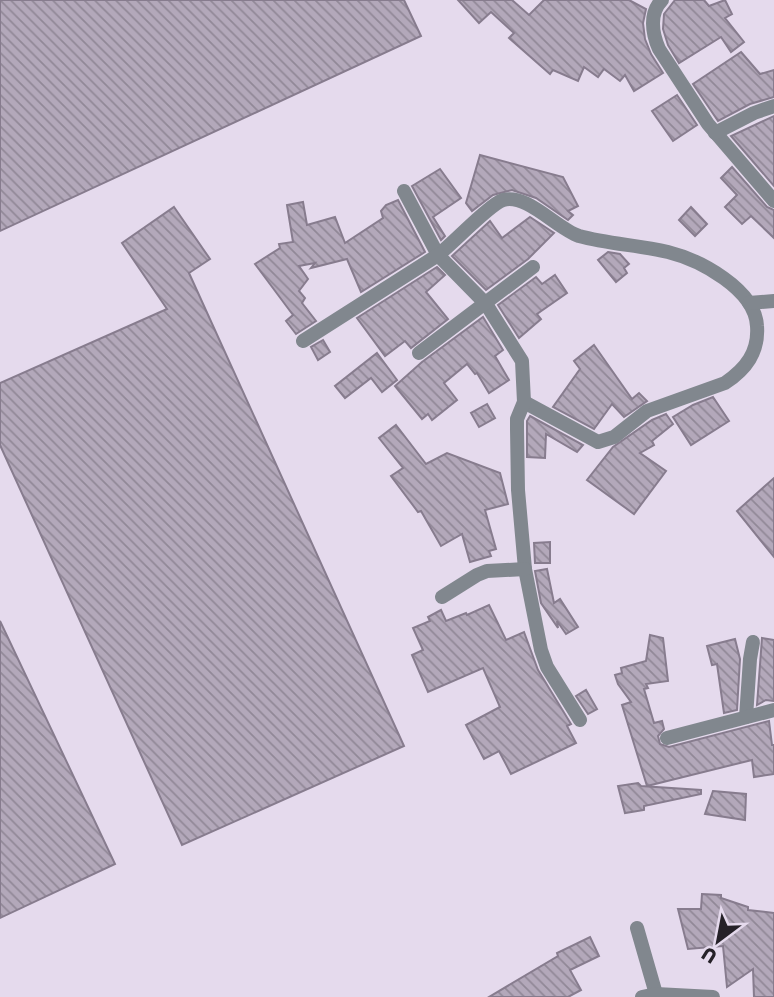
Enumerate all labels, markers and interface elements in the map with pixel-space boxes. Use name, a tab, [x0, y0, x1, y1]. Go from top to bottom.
north arrow	[683, 906, 753, 976]
text: U	[696, 940, 722, 970]

